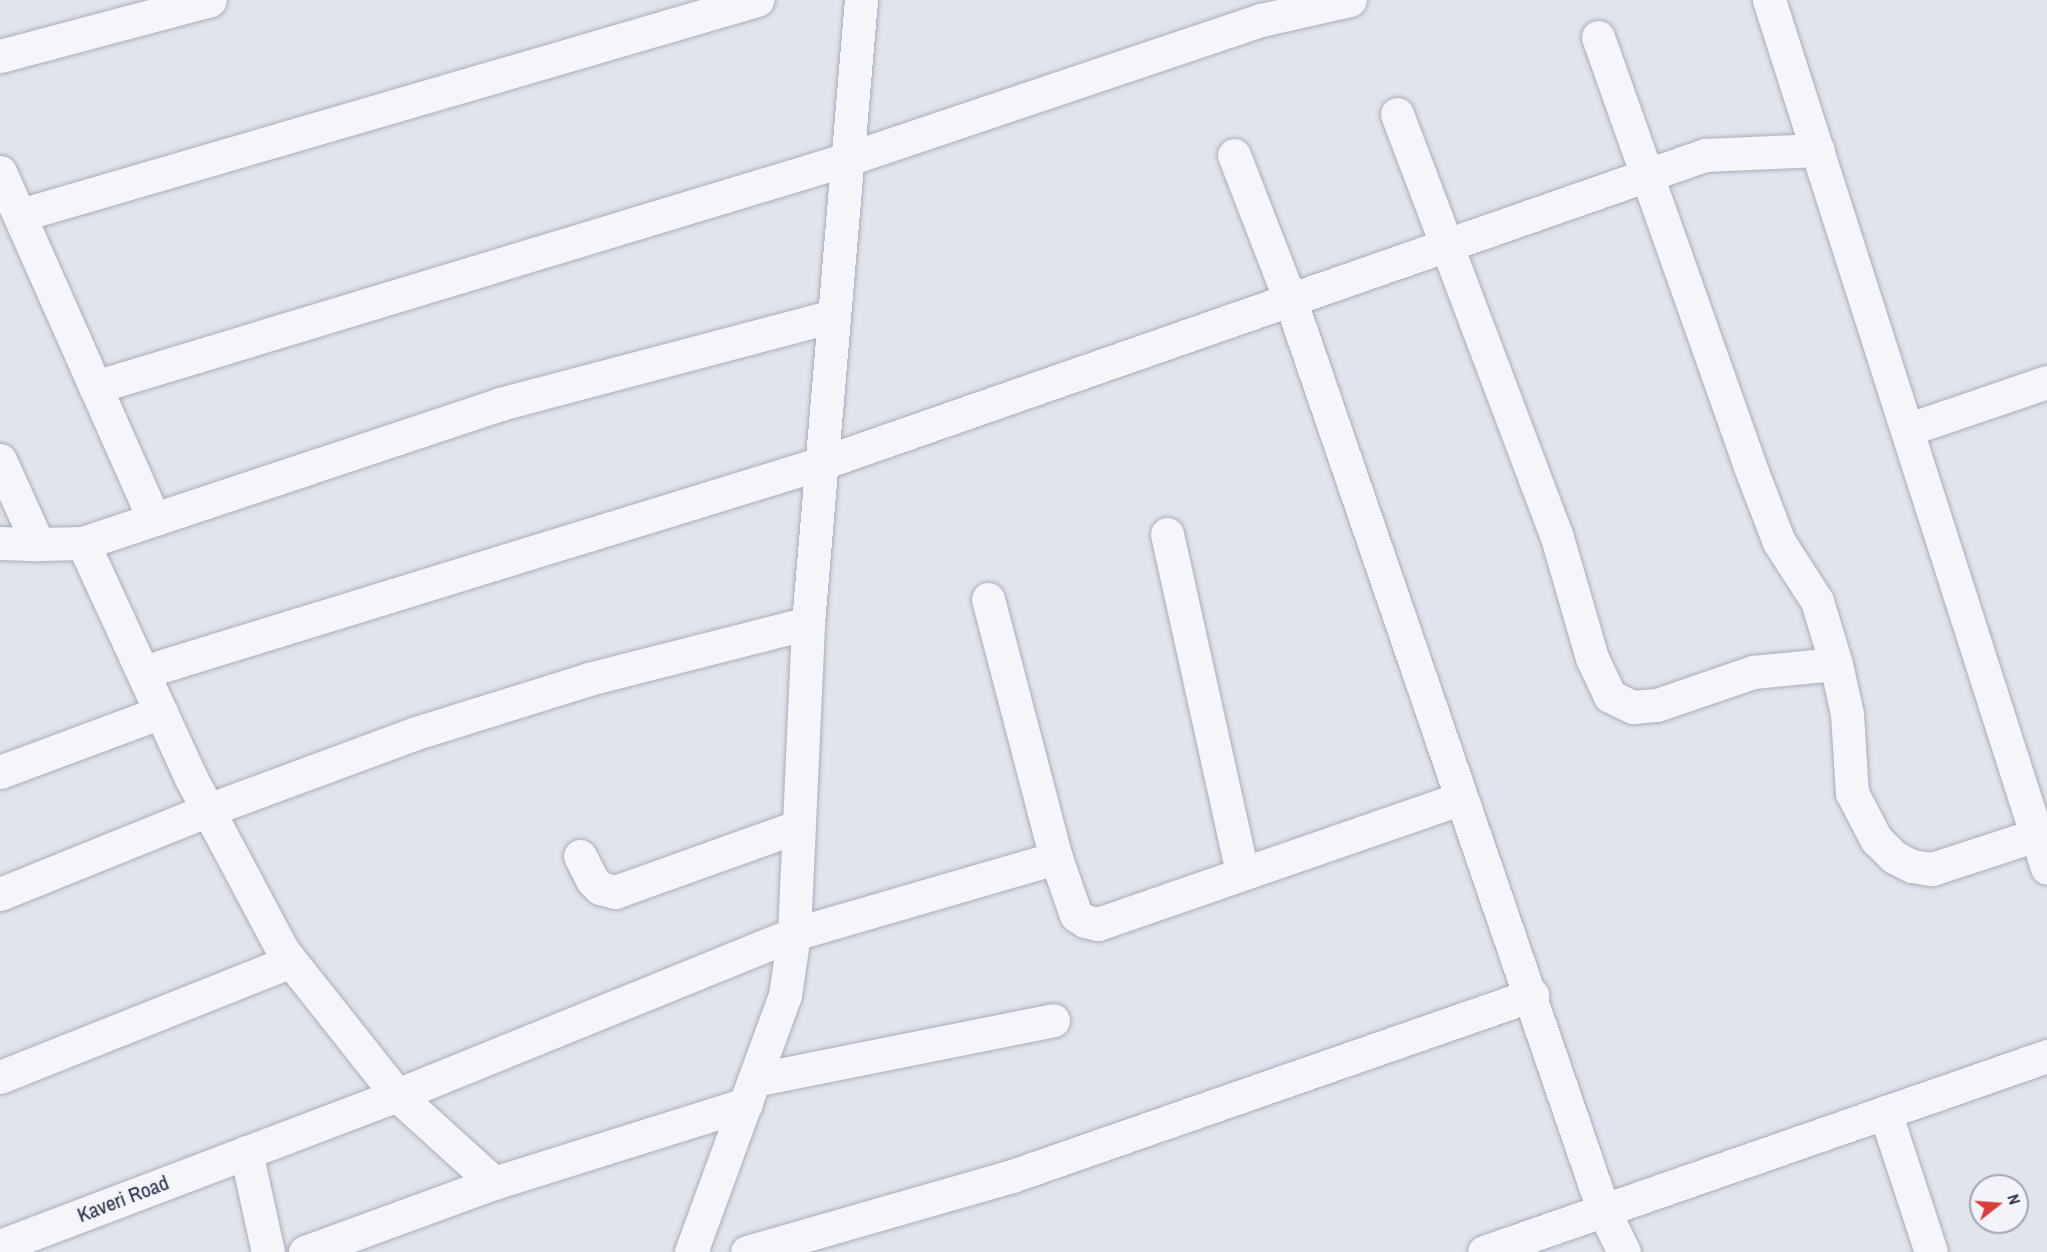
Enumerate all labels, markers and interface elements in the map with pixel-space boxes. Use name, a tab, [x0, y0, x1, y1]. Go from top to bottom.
street label: Kaveri Road	[74, 1170, 172, 1228]
north arrow	[1969, 1174, 2029, 1234]
text: N	[2002, 1192, 2026, 1207]

